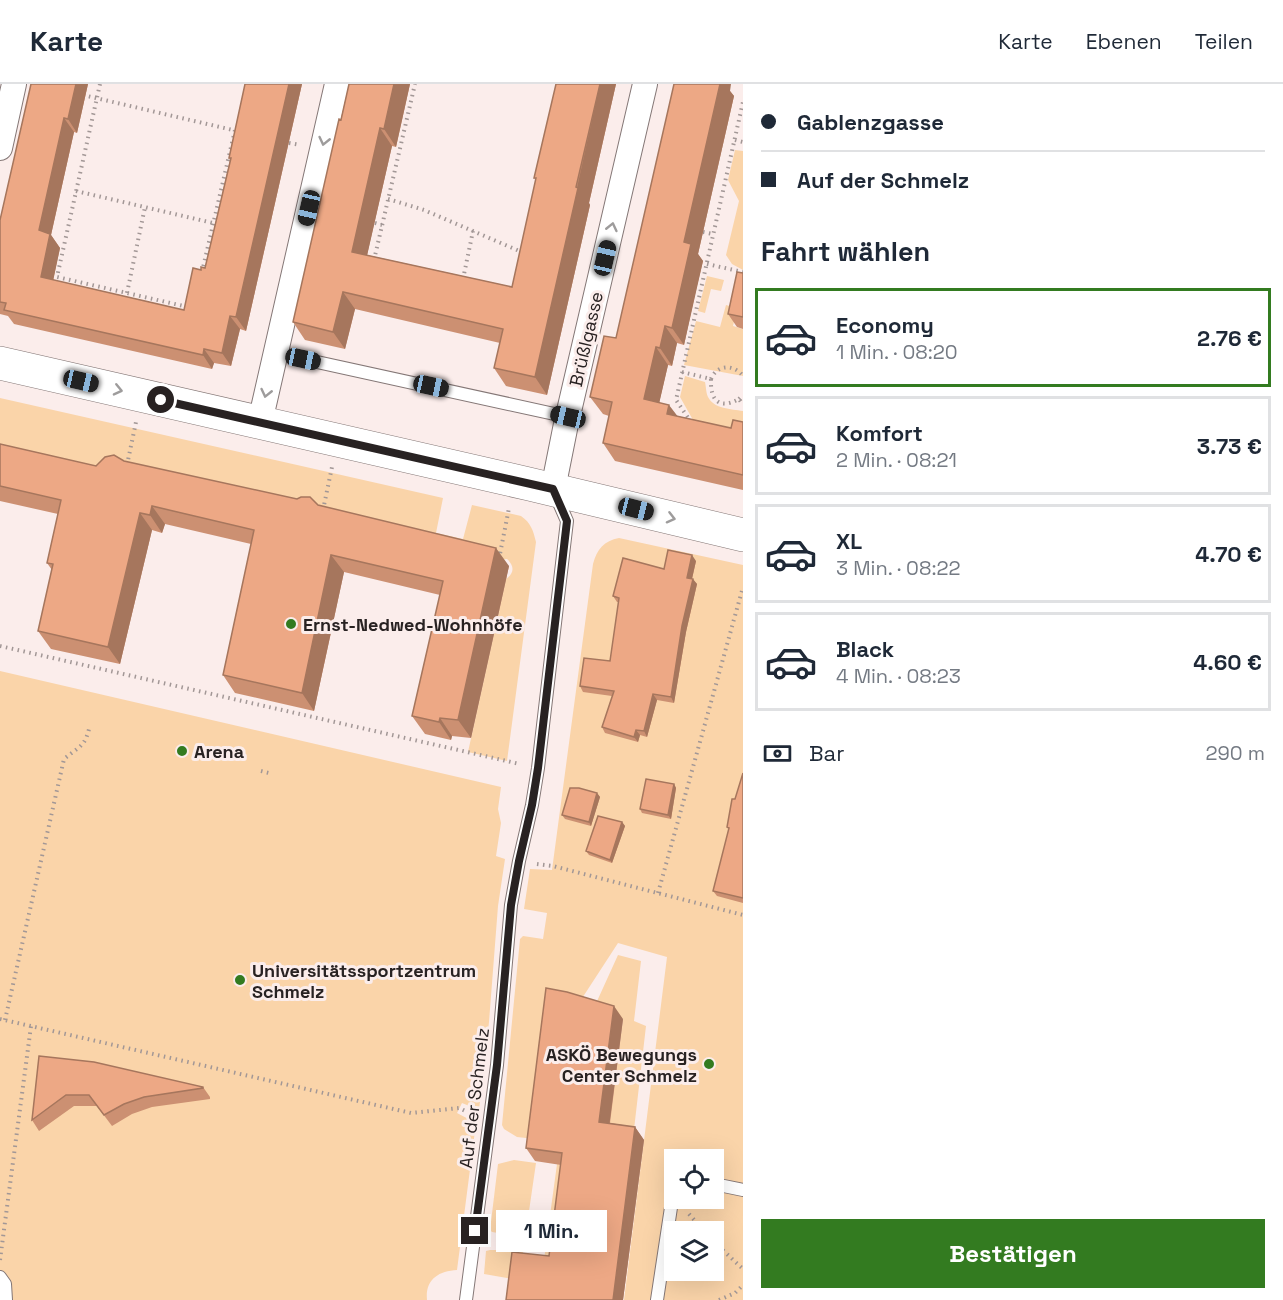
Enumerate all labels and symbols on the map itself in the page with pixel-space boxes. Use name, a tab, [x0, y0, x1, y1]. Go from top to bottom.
one-way arrow	[318, 136, 331, 146]
car	[296, 188, 322, 228]
one-way arrow	[604, 222, 617, 232]
car	[592, 238, 618, 278]
street label: Brüßlgasse	[564, 289, 608, 389]
car	[284, 346, 322, 372]
car	[61, 368, 101, 394]
car	[412, 373, 450, 399]
one-way arrow	[113, 383, 123, 396]
route start	[147, 386, 174, 413]
one-way arrow	[261, 387, 274, 397]
car	[548, 404, 588, 430]
car	[616, 496, 656, 522]
one-way arrow	[665, 511, 676, 523]
place label: Ernst-Nedwed-Wohnhöfe	[303, 613, 523, 636]
marker: Ernst-Nedwed-Wohnhöfe	[284, 617, 298, 631]
place label: Arena	[194, 740, 245, 763]
marker: Arena	[175, 744, 189, 758]
place label: Universitätssportzentrum Schmelz	[252, 959, 476, 1003]
marker: Universitätssportzentrum Schmelz	[233, 973, 247, 987]
street label: Auf der Schmelz	[454, 1026, 494, 1170]
place label: ASKÖ Bewegungs Center Schmelz	[546, 1043, 697, 1087]
marker: ASKÖ Bewegungs Center Schmelz	[702, 1057, 716, 1071]
callout: 1 Min.	[496, 1210, 607, 1252]
route end	[461, 1217, 488, 1244]

